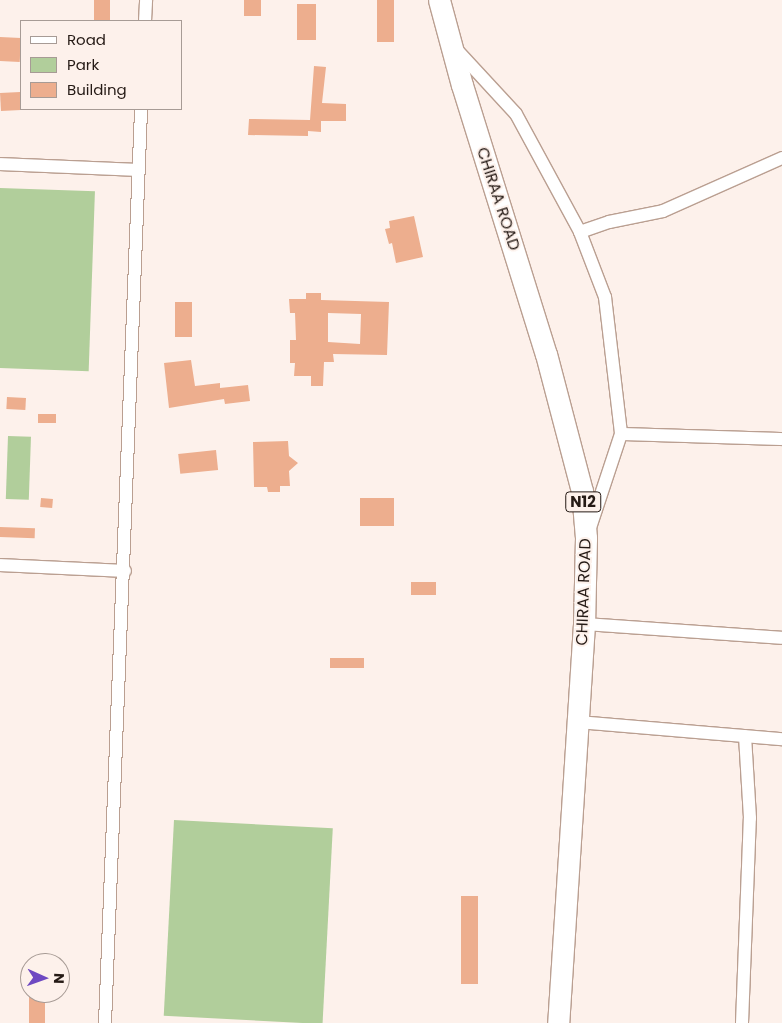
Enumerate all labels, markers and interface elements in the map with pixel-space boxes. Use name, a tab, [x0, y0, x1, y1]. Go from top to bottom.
legend	[20, 20, 182, 110]
text: Road	[67, 29, 106, 50]
text: Park	[67, 54, 99, 75]
text: Building	[67, 79, 127, 100]
street label: CHIRAA ROAD	[472, 145, 524, 253]
road number: N12	[564, 490, 602, 514]
street label: CHIRAA ROAD	[573, 538, 595, 646]
north arrow	[20, 953, 70, 1003]
text: N	[49, 973, 69, 984]

